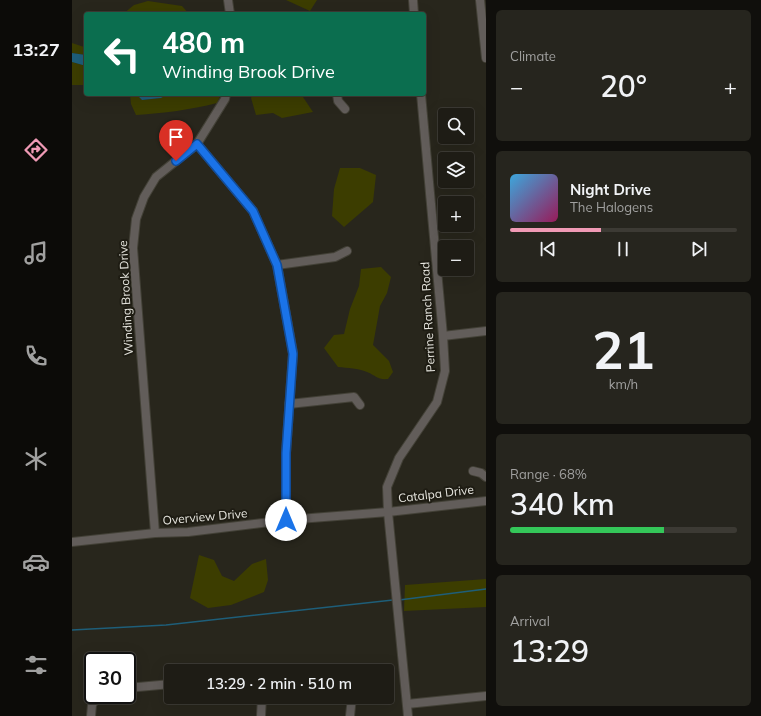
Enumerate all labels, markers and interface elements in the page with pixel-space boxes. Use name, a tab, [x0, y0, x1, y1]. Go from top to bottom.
text: 480 m	[162, 25, 245, 60]
icon: left	[96, 28, 148, 80]
text: 13:27	[12, 38, 60, 61]
text: Climate	[510, 48, 556, 64]
text: Winding Brook Drive	[162, 60, 335, 83]
text: 20°	[600, 67, 647, 105]
text: −	[510, 73, 523, 101]
text: +	[724, 73, 737, 101]
map controls	[438, 108, 474, 276]
button: search	[438, 108, 474, 144]
pin	[159, 120, 193, 161]
icon: arrive	[165, 126, 187, 148]
icon: directions	[22, 136, 50, 164]
button: layers	[438, 152, 474, 188]
text: Night Drive	[570, 180, 651, 199]
button: +	[438, 196, 474, 232]
text: The Halogens	[570, 199, 653, 215]
icon: previous	[537, 238, 559, 260]
icon: pause	[612, 238, 634, 260]
icon: next	[688, 238, 710, 260]
icon: music	[22, 239, 50, 267]
street label: Winding Brook Drive	[115, 240, 136, 356]
button: −	[438, 240, 474, 276]
street label: Perrine Ranch Road	[417, 262, 438, 373]
text: 21	[592, 317, 655, 382]
icon: phone	[22, 342, 50, 370]
text: km/h	[609, 376, 638, 392]
icon: climate	[22, 445, 50, 473]
text: Range · 68%	[510, 466, 587, 482]
street label: Catalpa Drive	[397, 481, 475, 506]
text: 340 km	[510, 485, 615, 523]
position arrow	[265, 499, 307, 541]
street label: Overview Drive	[162, 505, 248, 528]
icon: car	[22, 548, 50, 576]
text: Arrival	[510, 613, 550, 629]
text: 13:29	[510, 632, 589, 670]
icon: filters	[22, 651, 50, 679]
speed limit sign: 30	[84, 652, 136, 704]
text: 13:29 · 2 min · 510 m	[206, 674, 352, 693]

